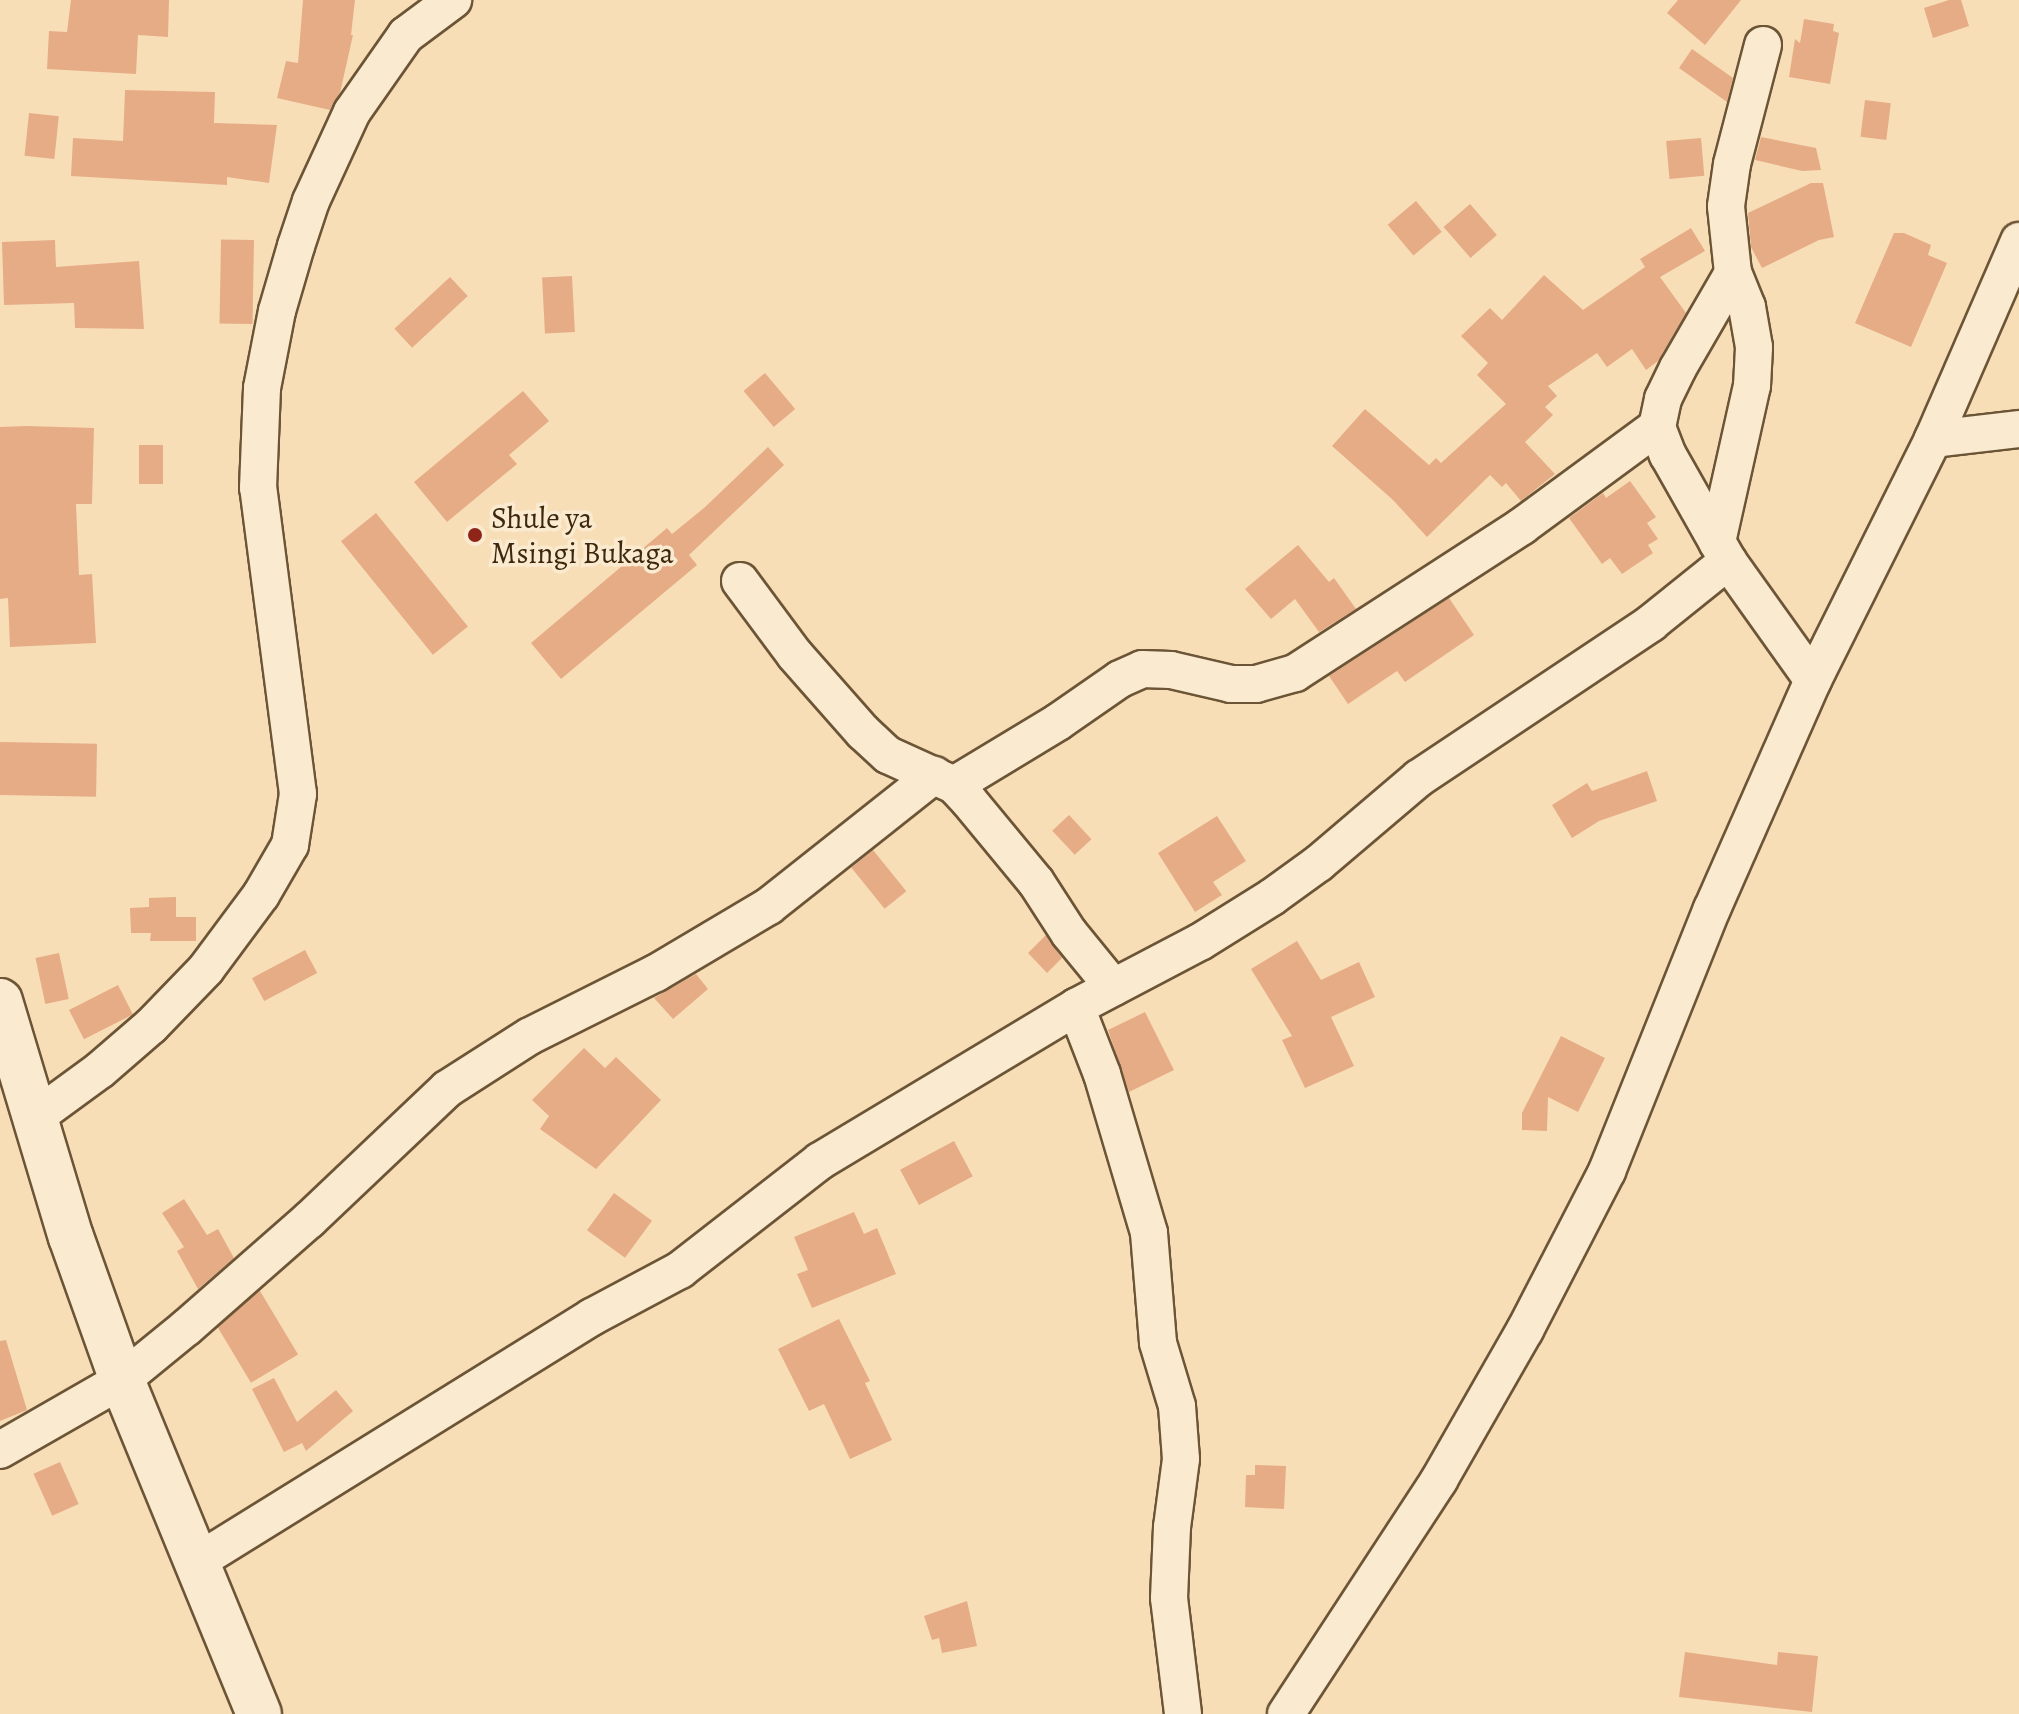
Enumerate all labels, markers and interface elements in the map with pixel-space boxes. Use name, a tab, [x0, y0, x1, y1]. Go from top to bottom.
place label: Shule ya Msingi Bukaga	[491, 500, 674, 570]
marker: Shule ya Msingi Bukaga	[466, 526, 484, 544]

